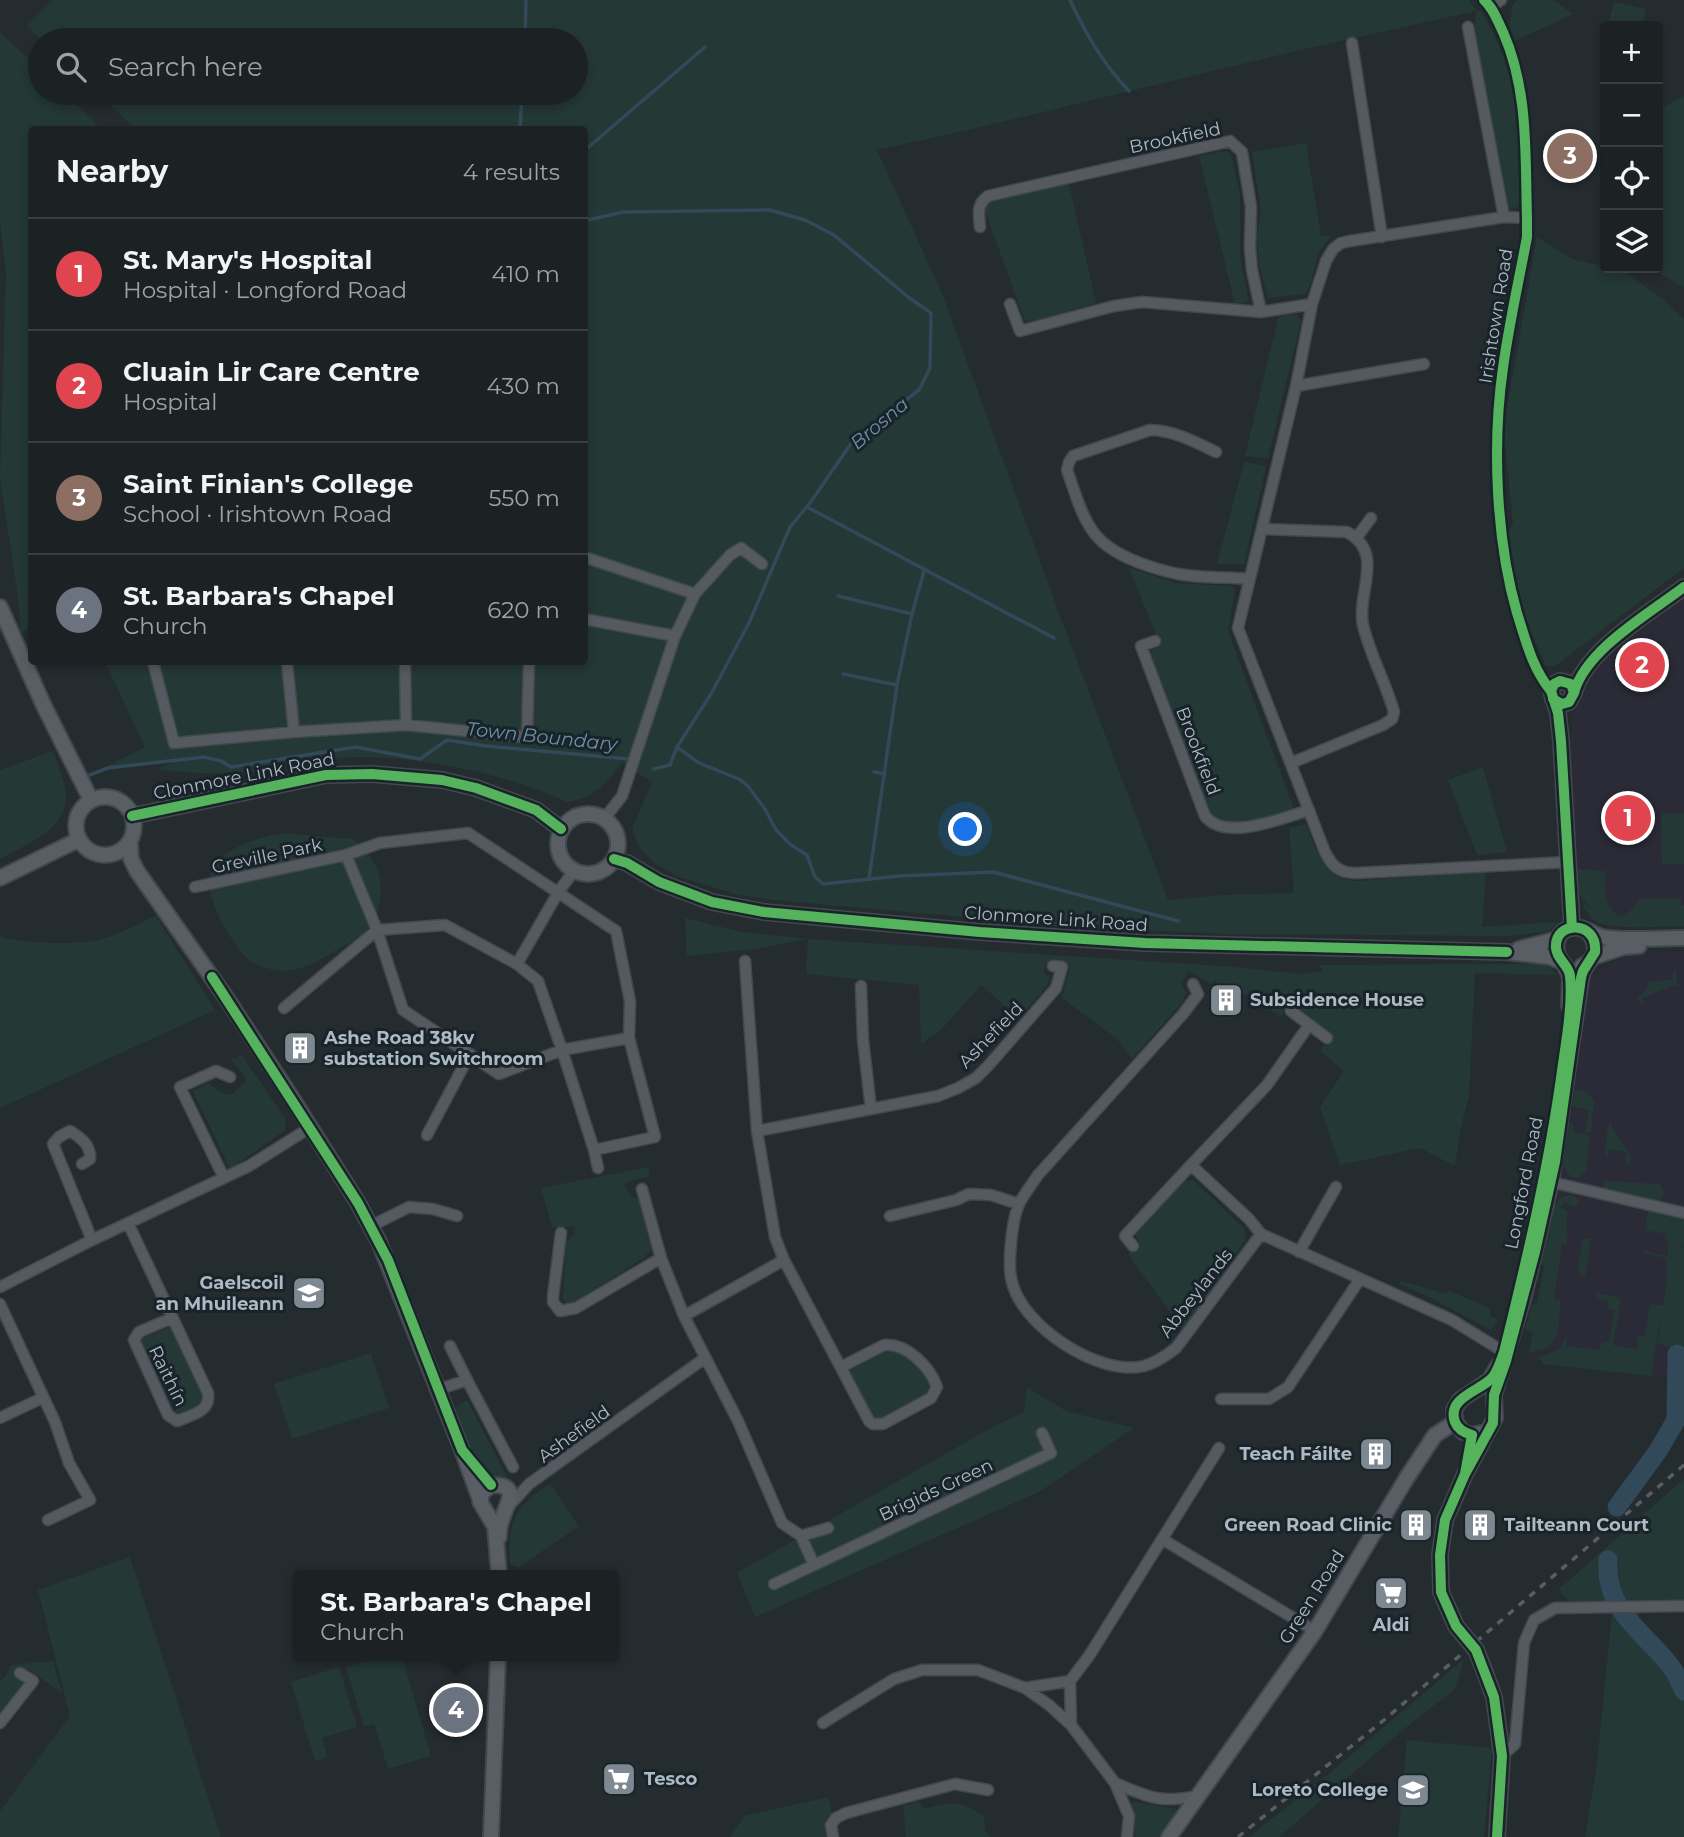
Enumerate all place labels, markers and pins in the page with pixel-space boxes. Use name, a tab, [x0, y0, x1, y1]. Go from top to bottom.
pin: 3	[1547, 130, 1593, 182]
pin: 2	[1619, 639, 1665, 691]
pin: 1	[1605, 792, 1651, 844]
building icon: Subsidence House	[1207, 981, 1245, 1019]
place label: Subsidence House	[1250, 989, 1424, 1011]
place label: Ashe Road 38kv substation Switchroom	[323, 1027, 543, 1070]
building icon: Ashe Road 38kv substation Switchroom	[281, 1029, 319, 1067]
place label: Gaelscoil an Mhuileann	[155, 1272, 284, 1315]
school or university icon: Gaelscoil an Mhuileann	[290, 1274, 328, 1312]
building icon: Teach Fáilte	[1357, 1435, 1395, 1473]
place label: Teach Fáilte	[1239, 1443, 1352, 1465]
building icon: Green Road Clinic	[1397, 1506, 1435, 1544]
building icon: Tailteann Court	[1461, 1506, 1499, 1544]
place label: Green Road Clinic	[1224, 1514, 1392, 1536]
place label: Tailteann Court	[1504, 1514, 1649, 1536]
supermarket icon: Aldi	[1372, 1574, 1410, 1612]
place label: Aldi	[1371, 1614, 1410, 1636]
pin: 4	[433, 1684, 479, 1736]
supermarket icon: Tesco	[600, 1760, 638, 1798]
place label: Tesco	[644, 1768, 698, 1790]
school or university icon: Loreto College	[1394, 1771, 1432, 1809]
place label: Loreto College	[1251, 1779, 1388, 1801]

